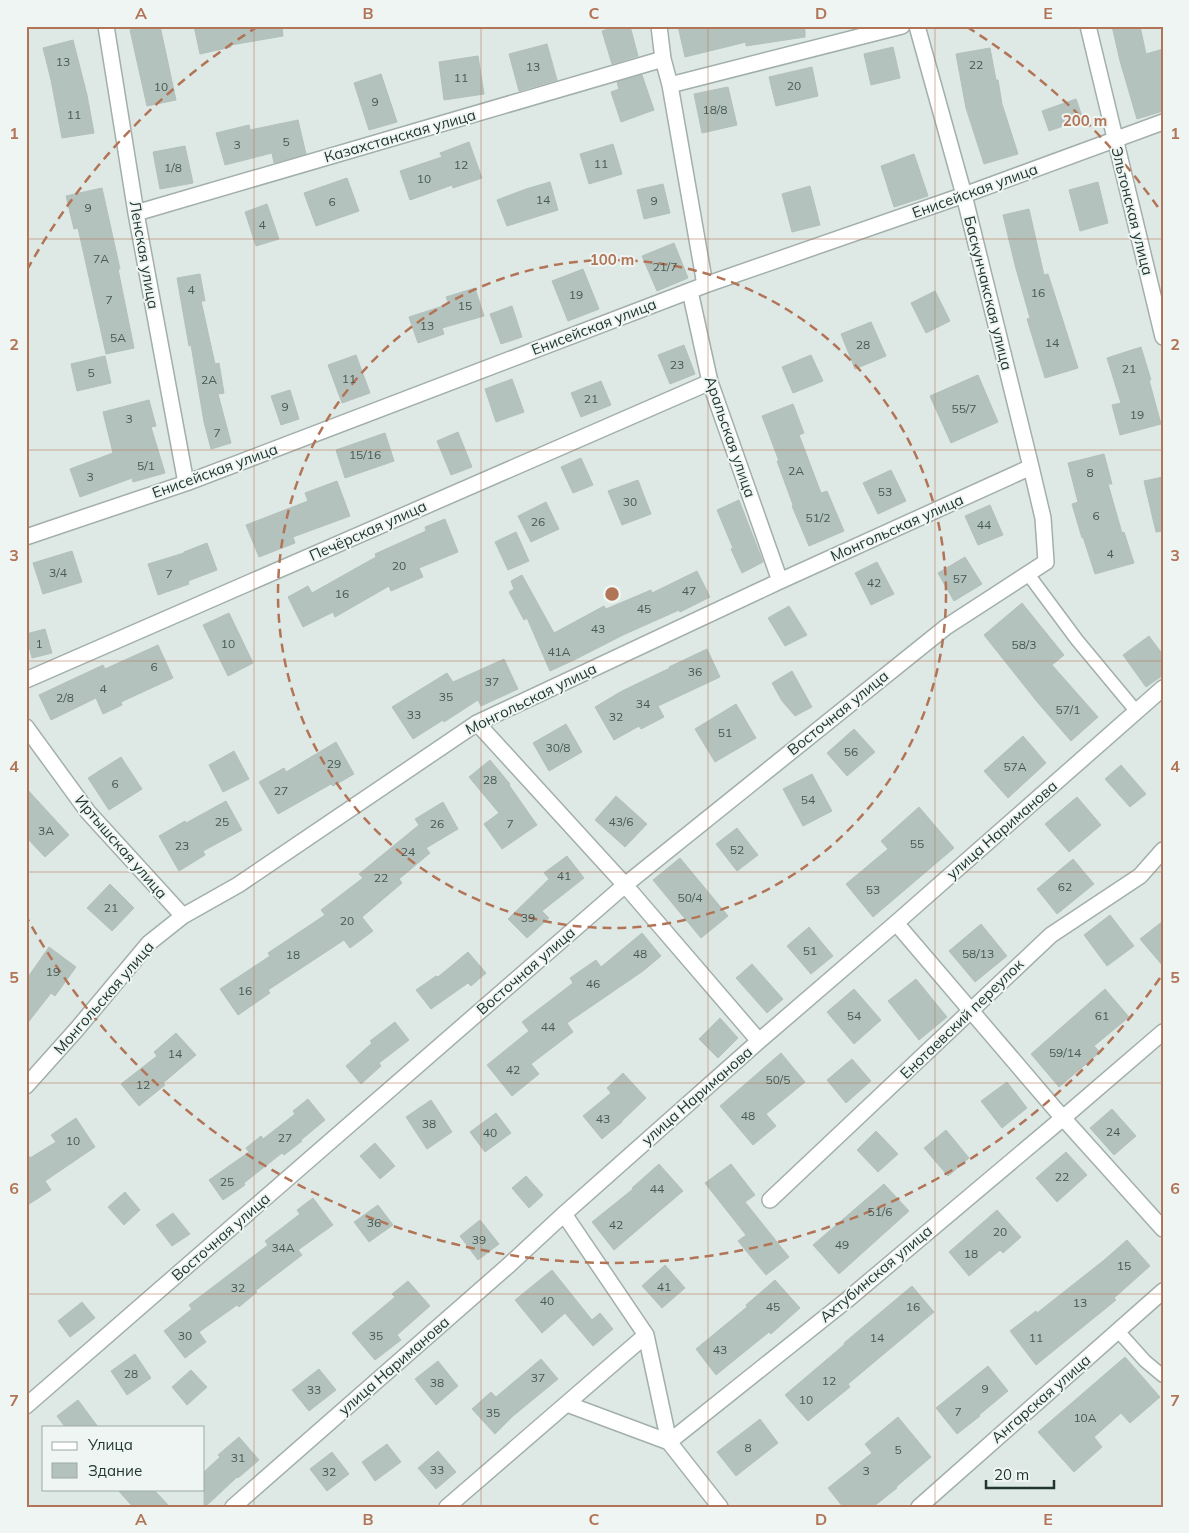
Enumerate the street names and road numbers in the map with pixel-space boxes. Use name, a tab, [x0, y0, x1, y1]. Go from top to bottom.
street label: Казахстанская улица	[322, 105, 478, 166]
street label: Эльтонская улица	[1107, 145, 1158, 277]
street label: Енисейская улица	[909, 159, 1040, 222]
street label: Ленская улица	[126, 199, 163, 310]
street label: Баскунчакская улица	[960, 214, 1017, 372]
street label: Енисейская улица	[529, 294, 659, 359]
street label: Аральская улица	[701, 374, 760, 500]
street label: Енисейская улица	[149, 439, 280, 502]
street label: Монгольская улица	[827, 490, 966, 565]
street label: Печёрская улица	[306, 496, 429, 565]
street label: Монгольская улица	[462, 659, 599, 739]
street label: Восточная улица	[783, 666, 892, 759]
street label: улица Нариманова	[942, 776, 1061, 883]
street label: Иртышская улица	[71, 791, 172, 902]
street label: Восточная улица	[472, 923, 579, 1019]
street label: Монгольская улица	[49, 937, 158, 1058]
street label: Енотаевский переулок	[896, 954, 1028, 1083]
street label: улица Нариманова	[637, 1042, 756, 1149]
street label: Восточная улица	[167, 1189, 274, 1285]
street label: Ахтубинская улица	[816, 1221, 936, 1326]
street label: улица Нариманова	[334, 1312, 453, 1419]
street label: Ангарская улица	[987, 1350, 1094, 1447]

